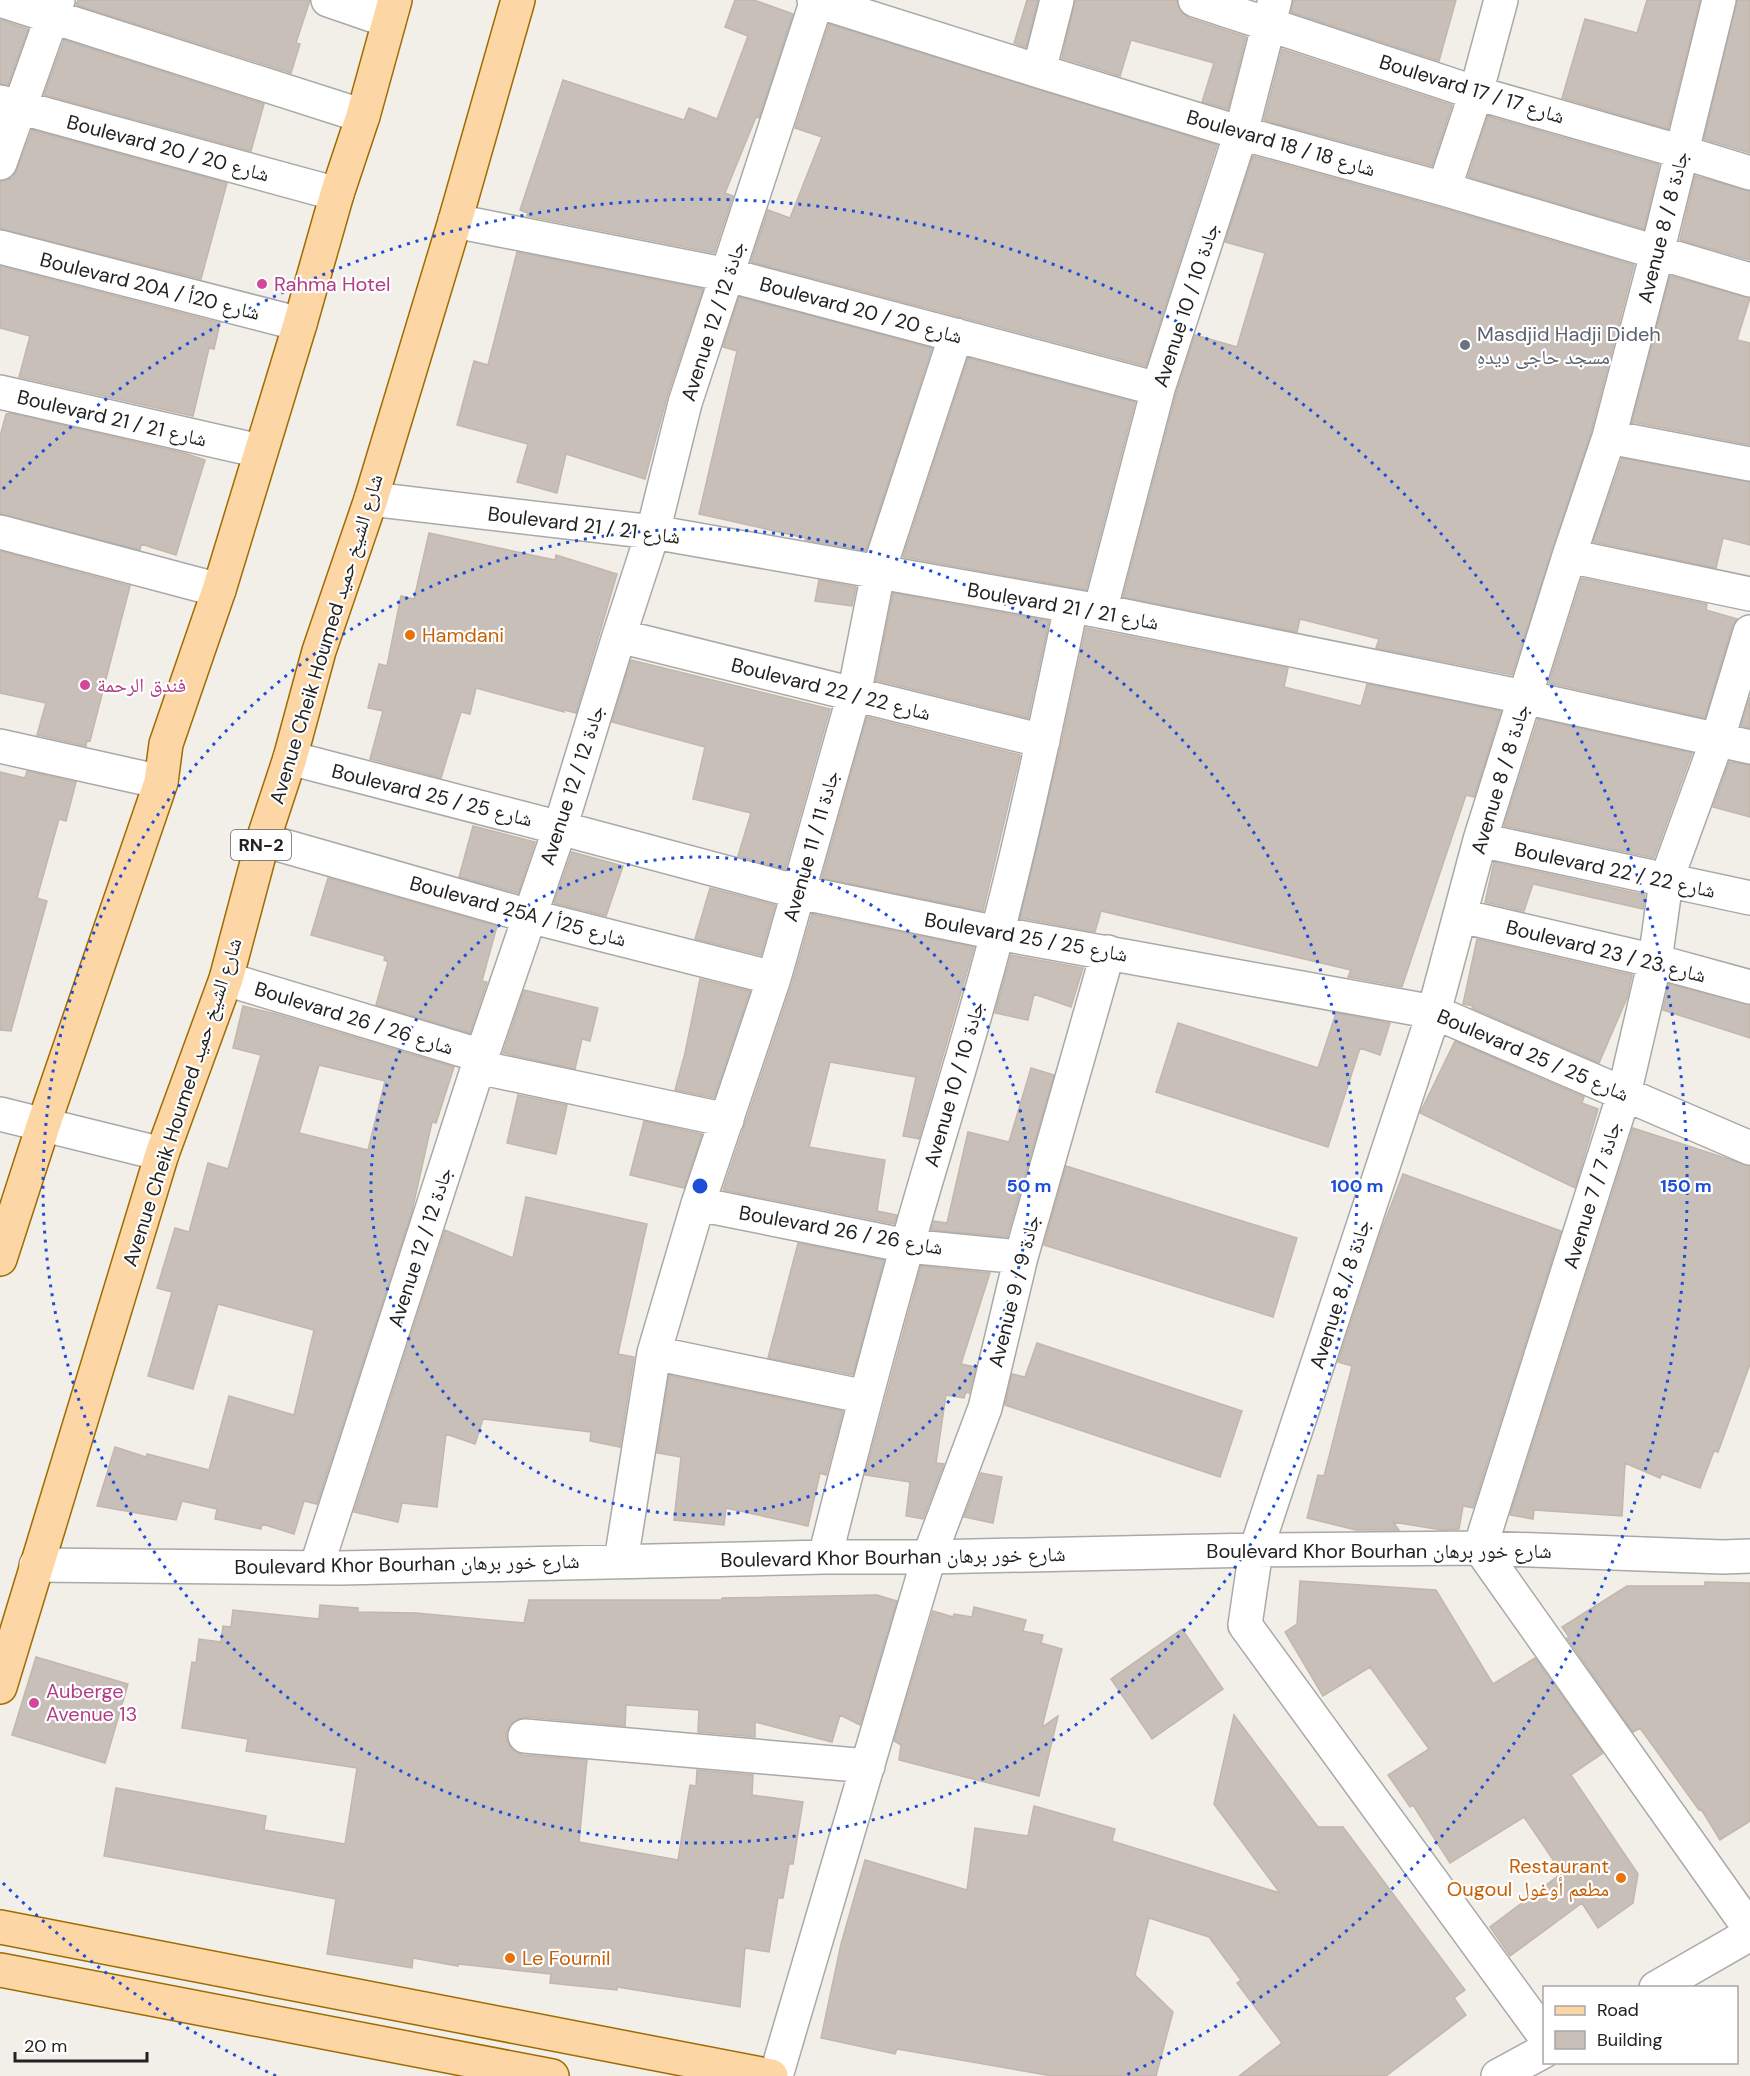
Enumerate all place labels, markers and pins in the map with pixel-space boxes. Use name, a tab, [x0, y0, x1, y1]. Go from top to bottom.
place label: Rahma Hotel	[274, 271, 390, 297]
marker: Rahma Hotel	[255, 277, 269, 291]
place label: Masdjid Hadji Dideh مسجد حاجی دیدهِ	[1477, 321, 1661, 370]
marker: Masdjid Hadji Dideh مسجد حاجی دیدهِ	[1458, 338, 1472, 352]
place label: Hamdani	[422, 622, 504, 648]
marker: Hamdani	[403, 628, 417, 642]
place label: فندق الرحمة	[97, 672, 186, 698]
marker: فندق الرحمة	[78, 678, 92, 692]
centre of rings	[690, 1176, 710, 1196]
place label: Auberge Avenue 13	[46, 1678, 137, 1727]
marker: Auberge Avenue 13	[27, 1696, 41, 1710]
place label: Restaurant Ougoul مطعم أوغول	[1447, 1853, 1609, 1903]
marker: Restaurant Ougoul مطعم أوغول	[1614, 1871, 1628, 1885]
place label: Le Fournil	[522, 1945, 611, 1971]
marker: Le Fournil	[503, 1951, 517, 1965]

